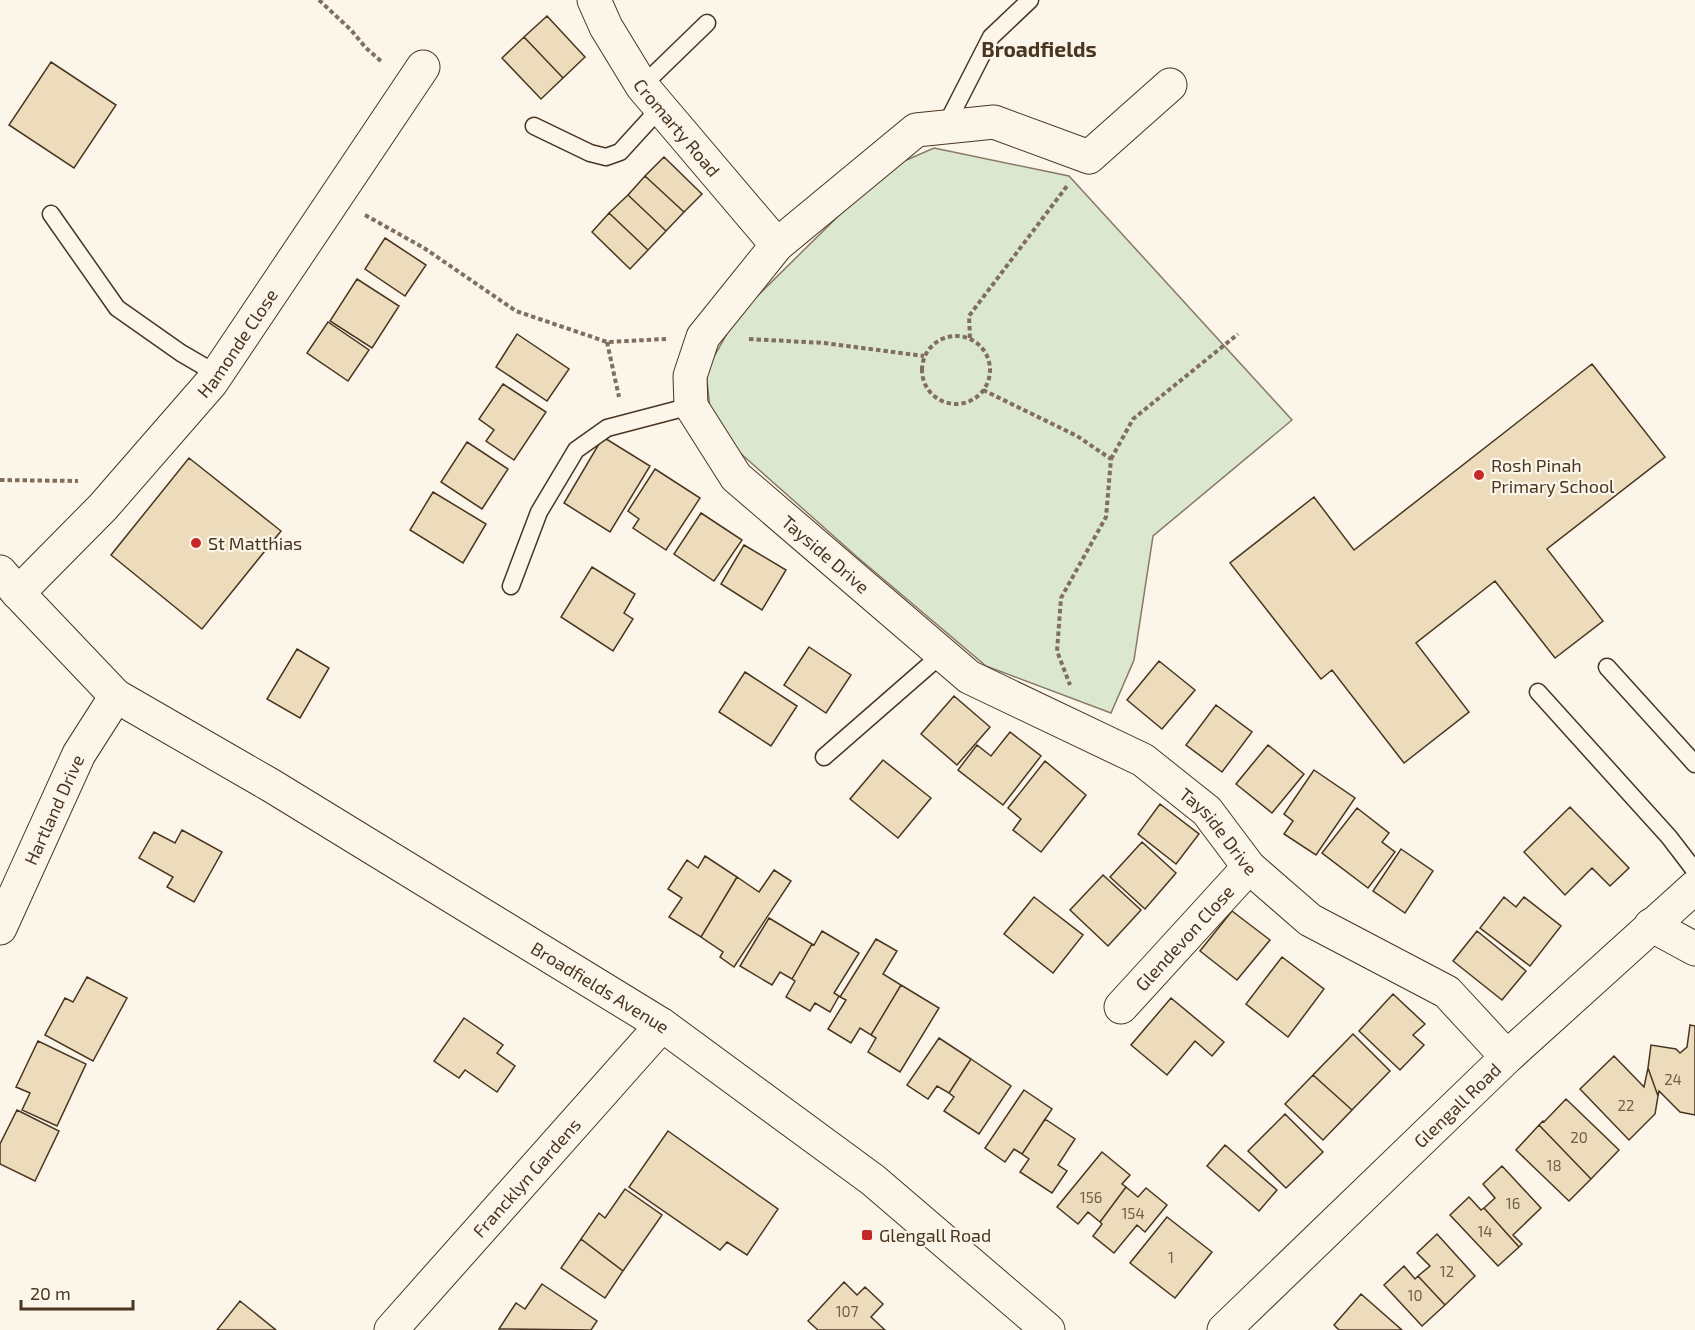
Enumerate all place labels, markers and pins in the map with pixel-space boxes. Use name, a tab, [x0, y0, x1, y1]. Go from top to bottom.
place label: Rosh Pinah Primary School	[1491, 454, 1615, 497]
marker: Rosh Pinah Primary School	[1472, 468, 1486, 482]
place label: St Matthias	[208, 532, 302, 554]
marker: St Matthias	[189, 536, 203, 550]
place label: Glengall Road	[879, 1224, 991, 1246]
marker: Glengall Road	[860, 1228, 874, 1242]

